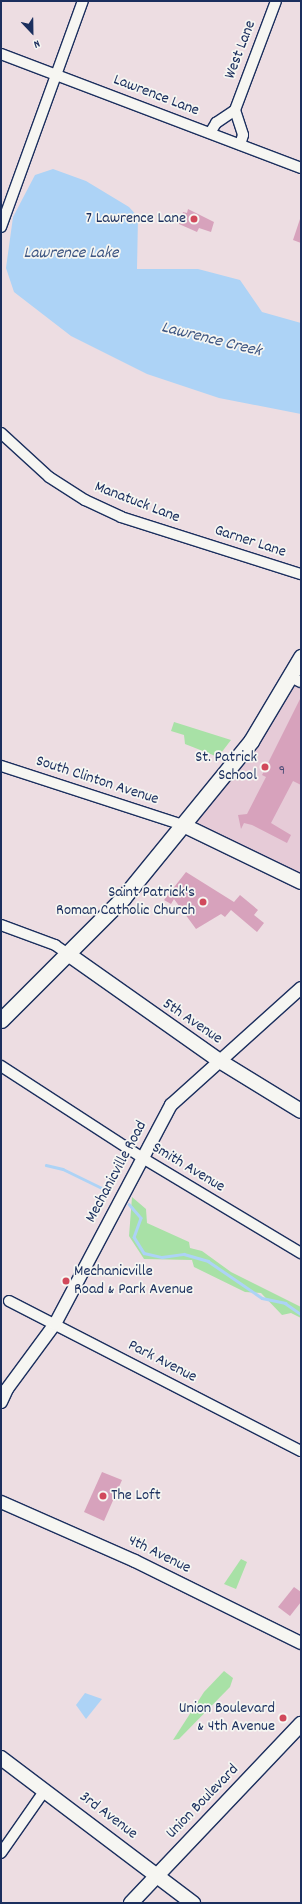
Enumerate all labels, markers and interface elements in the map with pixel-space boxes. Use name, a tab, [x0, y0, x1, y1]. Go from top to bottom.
north arrow	[12, 12, 52, 52]
street label: West Lane	[221, 18, 261, 82]
text: N	[31, 35, 42, 52]
street label: Lawrence Lane	[110, 71, 202, 121]
place label: 7 Lawrence Lane	[86, 209, 186, 229]
marker: 7 Lawrence Lane	[189, 214, 199, 224]
water label: Lawrence Lake	[23, 245, 119, 265]
water label: Lawrence Creek	[159, 319, 263, 363]
street label: Manatuck Lane	[92, 478, 182, 528]
street label: Garner Lane	[212, 521, 288, 563]
place label: St. Patrick School	[195, 748, 257, 786]
street label: South Clinton Avenue	[33, 752, 161, 810]
marker: St. Patrick School	[260, 762, 270, 772]
house number: 9	[279, 763, 285, 779]
place label: Saint Patrick's Roman Catholic Church	[56, 883, 195, 921]
marker: Saint Patrick's Roman Catholic Church	[198, 897, 208, 907]
street label: 5th Avenue	[158, 995, 226, 1049]
street label: Mechanicville Road	[82, 1118, 152, 1226]
street label: Smith Avenue	[148, 1139, 228, 1197]
place label: Mechanicville Road & Park Avenue	[74, 1262, 193, 1300]
marker: Mechanicville Road & Park Avenue	[61, 1276, 71, 1286]
street label: Park Avenue	[124, 1336, 200, 1388]
place label: The Loft	[111, 1486, 161, 1506]
marker: The Loft	[98, 1491, 108, 1501]
street label: 4th Avenue	[125, 1532, 193, 1578]
place label: Union Boulevard & 4th Avenue	[179, 1699, 275, 1737]
marker: Union Boulevard & 4th Avenue	[278, 1713, 288, 1723]
street label: Union Boulevard	[163, 1761, 243, 1843]
street label: 3rd Avenue	[75, 1788, 141, 1844]

